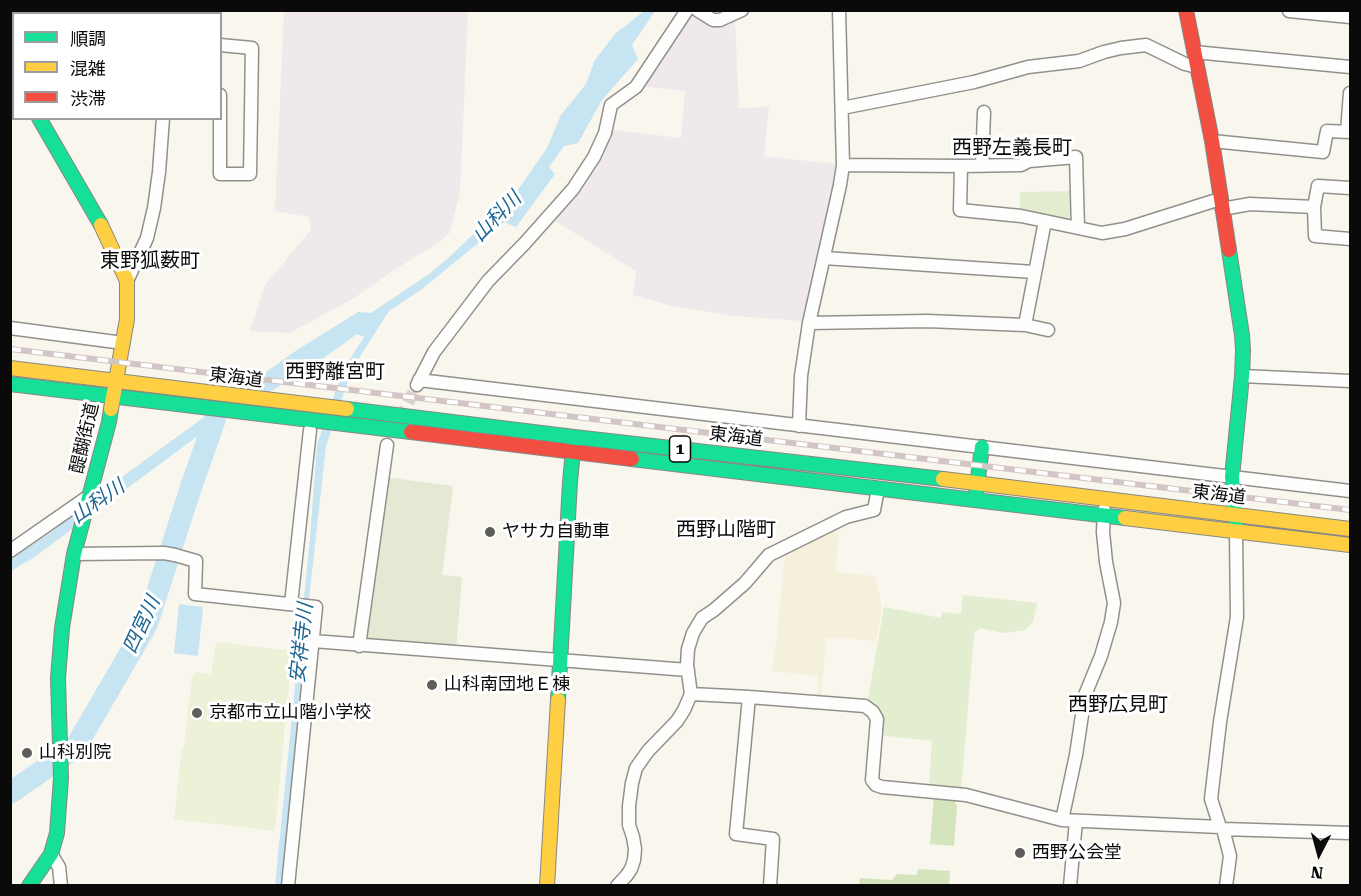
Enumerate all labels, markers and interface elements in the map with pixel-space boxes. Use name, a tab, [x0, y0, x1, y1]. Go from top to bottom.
legend	[12, 12, 222, 120]
text: 順調	[70, 28, 106, 49]
text: 混雑	[70, 58, 106, 79]
text: 渋滞	[70, 88, 106, 109]
district label: 西野左義長町	[952, 136, 1072, 160]
water label: 山科川	[468, 187, 526, 247]
district label: 東野狐薮町	[100, 249, 200, 273]
district label: 西野離宮町	[285, 360, 385, 384]
street label: 東海道	[208, 364, 264, 392]
street label: 醍醐街道	[66, 400, 104, 476]
street label: 東海道	[708, 423, 764, 451]
road number: 1	[670, 436, 690, 462]
water label: 山科川	[67, 475, 129, 529]
street label: 東海道	[1191, 481, 1247, 509]
district label: 西野山階町	[676, 518, 776, 542]
place label: ヤサカ自動車	[502, 521, 610, 543]
marker: ヤサカ自動車	[483, 525, 497, 539]
water label: 四宮川	[118, 593, 166, 657]
water label: 安祥寺川	[286, 602, 318, 684]
place label: 山科南団地Ｅ棟	[444, 674, 570, 696]
marker: 山科南団地Ｅ棟	[425, 678, 439, 692]
district label: 西野広見町	[1068, 693, 1168, 717]
place label: 京都市立山階小学校	[209, 702, 371, 724]
marker: 京都市立山階小学校	[190, 706, 204, 720]
place label: 山科別院	[39, 742, 111, 764]
marker: 山科別院	[20, 746, 34, 760]
north arrow	[1289, 824, 1349, 884]
place label: 西野公会堂	[1032, 842, 1122, 864]
marker: 西野公会堂	[1013, 846, 1027, 860]
text: N	[1310, 862, 1324, 882]

